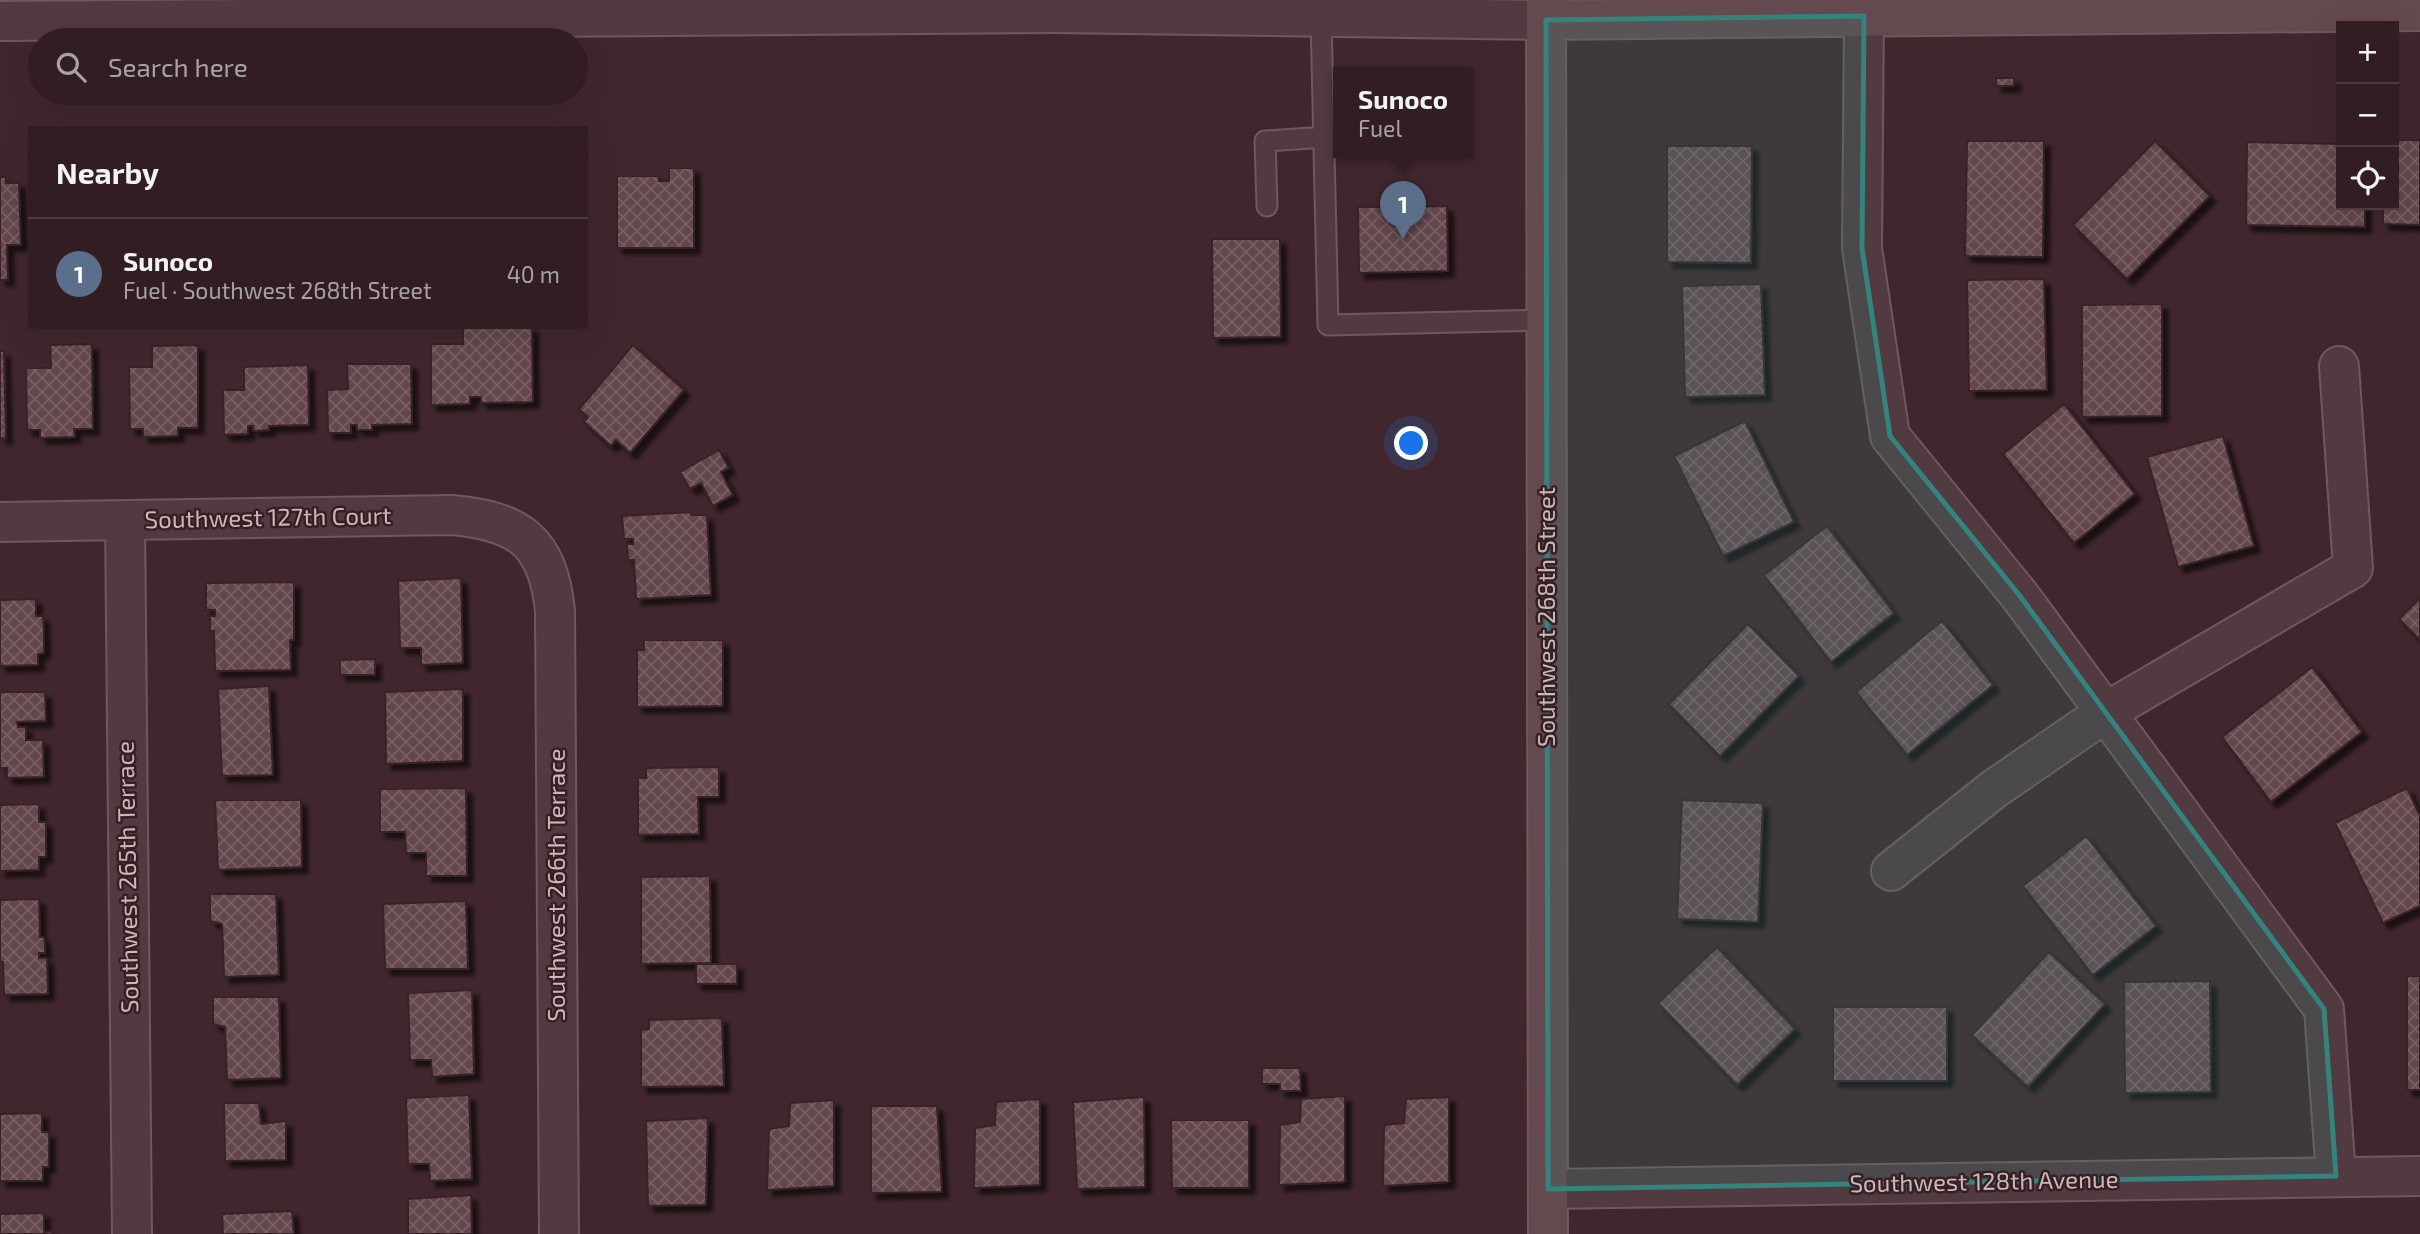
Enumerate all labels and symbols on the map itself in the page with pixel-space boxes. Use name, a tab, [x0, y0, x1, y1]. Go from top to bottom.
pin: 1	[1380, 181, 1426, 239]
your location	[1394, 426, 1428, 460]
street label: Southwest 268th Street	[1531, 487, 1560, 747]
street label: Southwest 127th Court	[144, 500, 392, 533]
street label: Southwest 265th Terrace	[110, 741, 143, 1013]
street label: Southwest 266th Terrace	[541, 749, 570, 1021]
street label: Southwest 128th Avenue	[1849, 1164, 2119, 1197]

